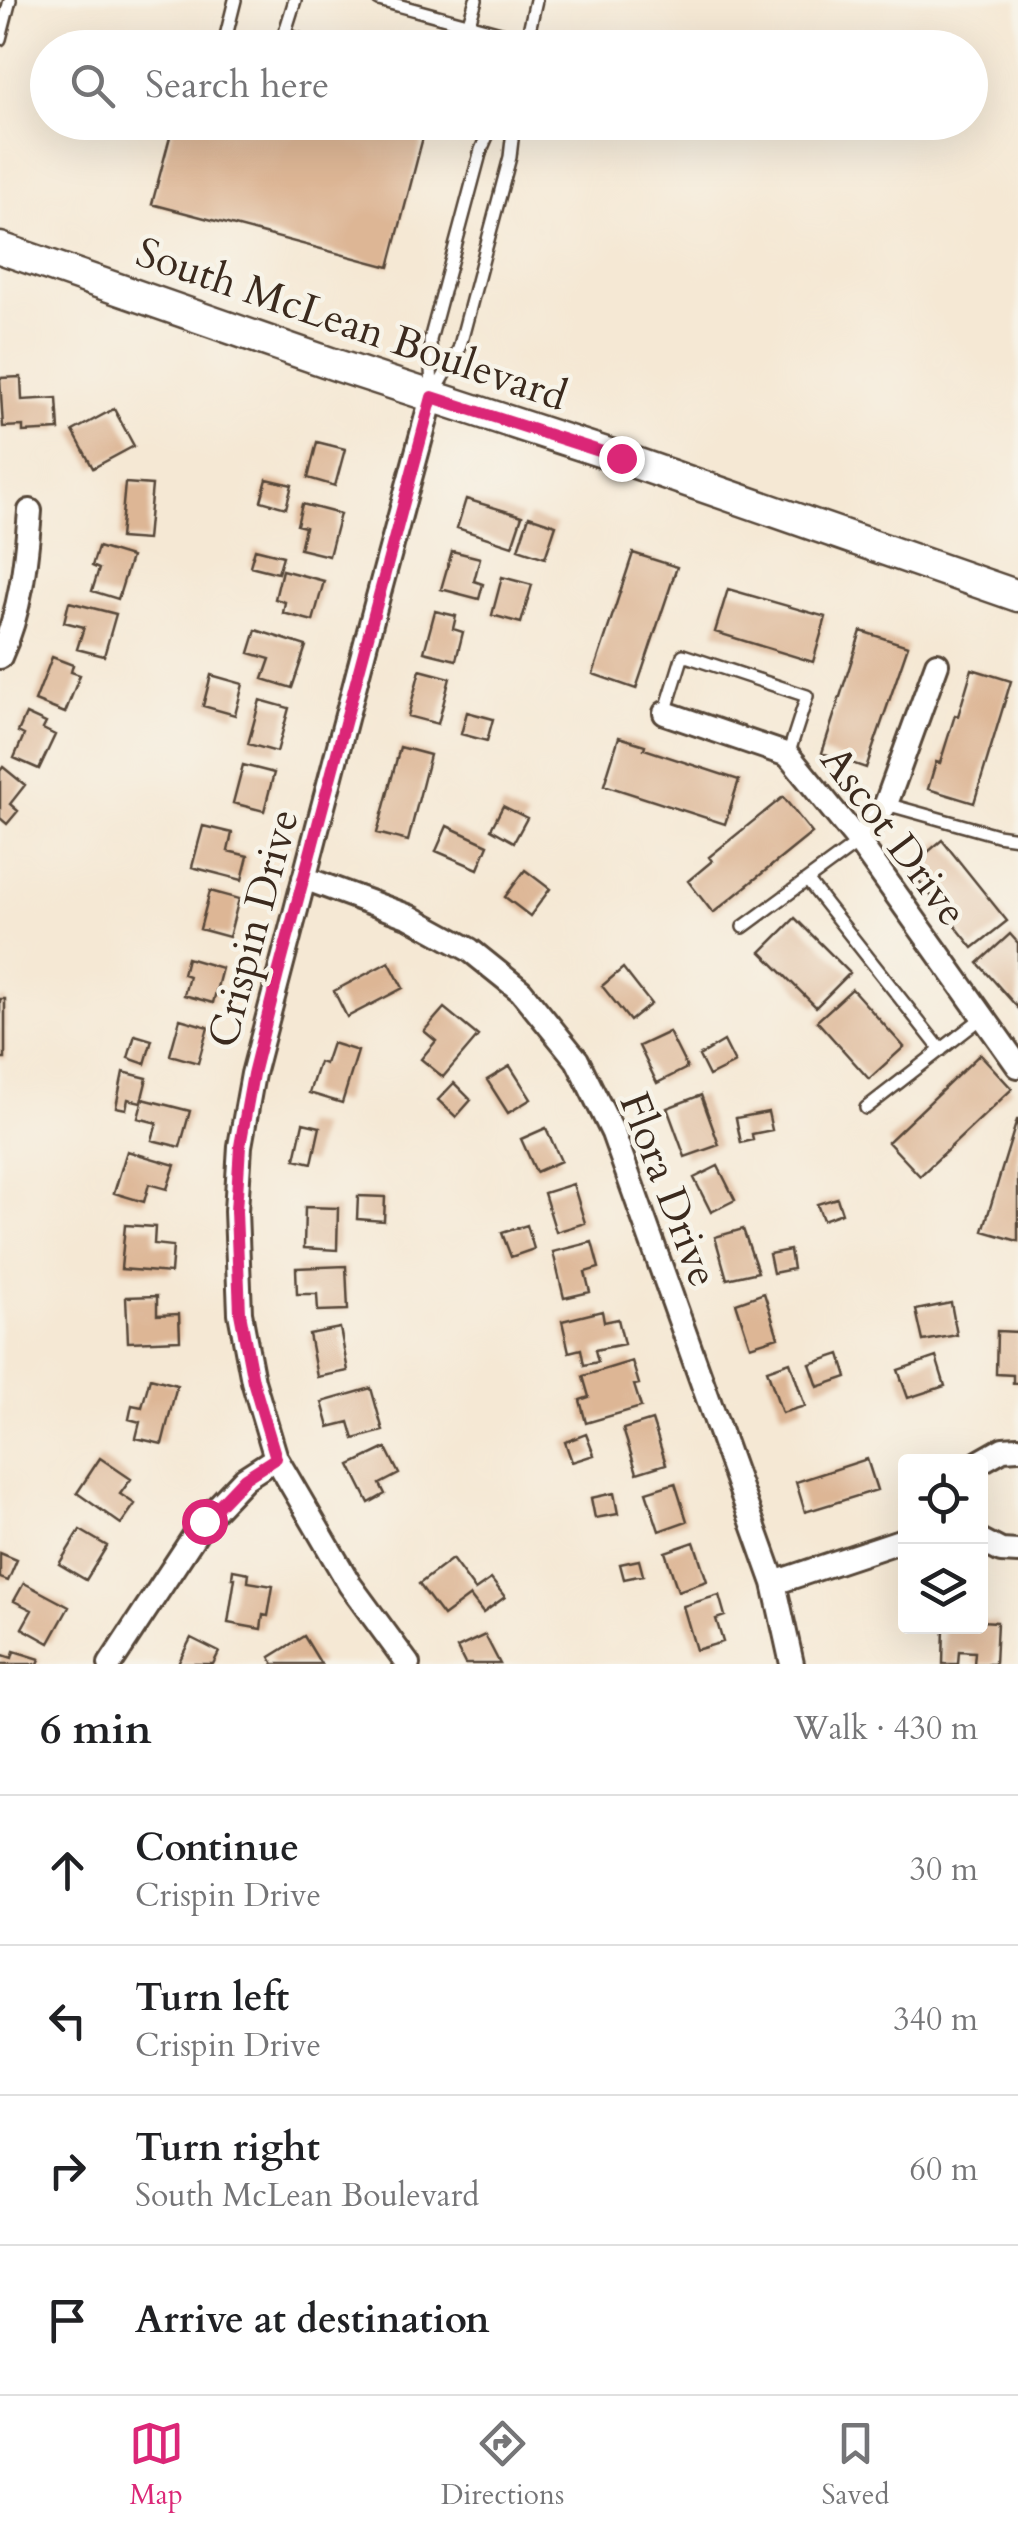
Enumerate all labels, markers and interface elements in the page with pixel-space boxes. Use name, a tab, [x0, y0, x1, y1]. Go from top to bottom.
search box	[30, 30, 988, 140]
icon: search	[65, 58, 120, 113]
text: Search here	[145, 59, 329, 111]
street label: South McLean Boulevard	[129, 224, 574, 425]
route end	[599, 436, 645, 482]
street label: Ascot Drive	[807, 734, 980, 938]
street label: Crispin Drive	[194, 803, 313, 1054]
street label: Flora Drive	[606, 1084, 732, 1295]
map controls	[898, 1454, 988, 1634]
button: locate	[898, 1454, 988, 1544]
route start	[182, 1499, 228, 1545]
button: layers	[898, 1544, 988, 1634]
text: 6 min	[40, 1701, 152, 1758]
text: Walk · 430 m	[793, 1707, 978, 1751]
text: Continue	[135, 1822, 299, 1874]
icon: ahead	[40, 1843, 95, 1898]
text: 30 m	[910, 1848, 978, 1892]
text: Crispin Drive	[135, 1874, 321, 1918]
text: Turn left	[135, 1972, 289, 2024]
icon: left	[40, 1993, 95, 2048]
text: 340 m	[893, 1998, 978, 2042]
text: Crispin Drive	[135, 2024, 321, 2068]
text: Turn right	[135, 2122, 320, 2174]
icon: right	[40, 2143, 95, 2198]
text: 60 m	[910, 2148, 978, 2192]
text: South McLean Boulevard	[135, 2174, 479, 2218]
icon: arrive	[40, 2293, 95, 2348]
text: Arrive at destination	[135, 2294, 490, 2346]
tab: Map	[129, 2416, 184, 2514]
tab: Directions	[441, 2416, 564, 2514]
tab: Saved	[821, 2416, 889, 2514]

